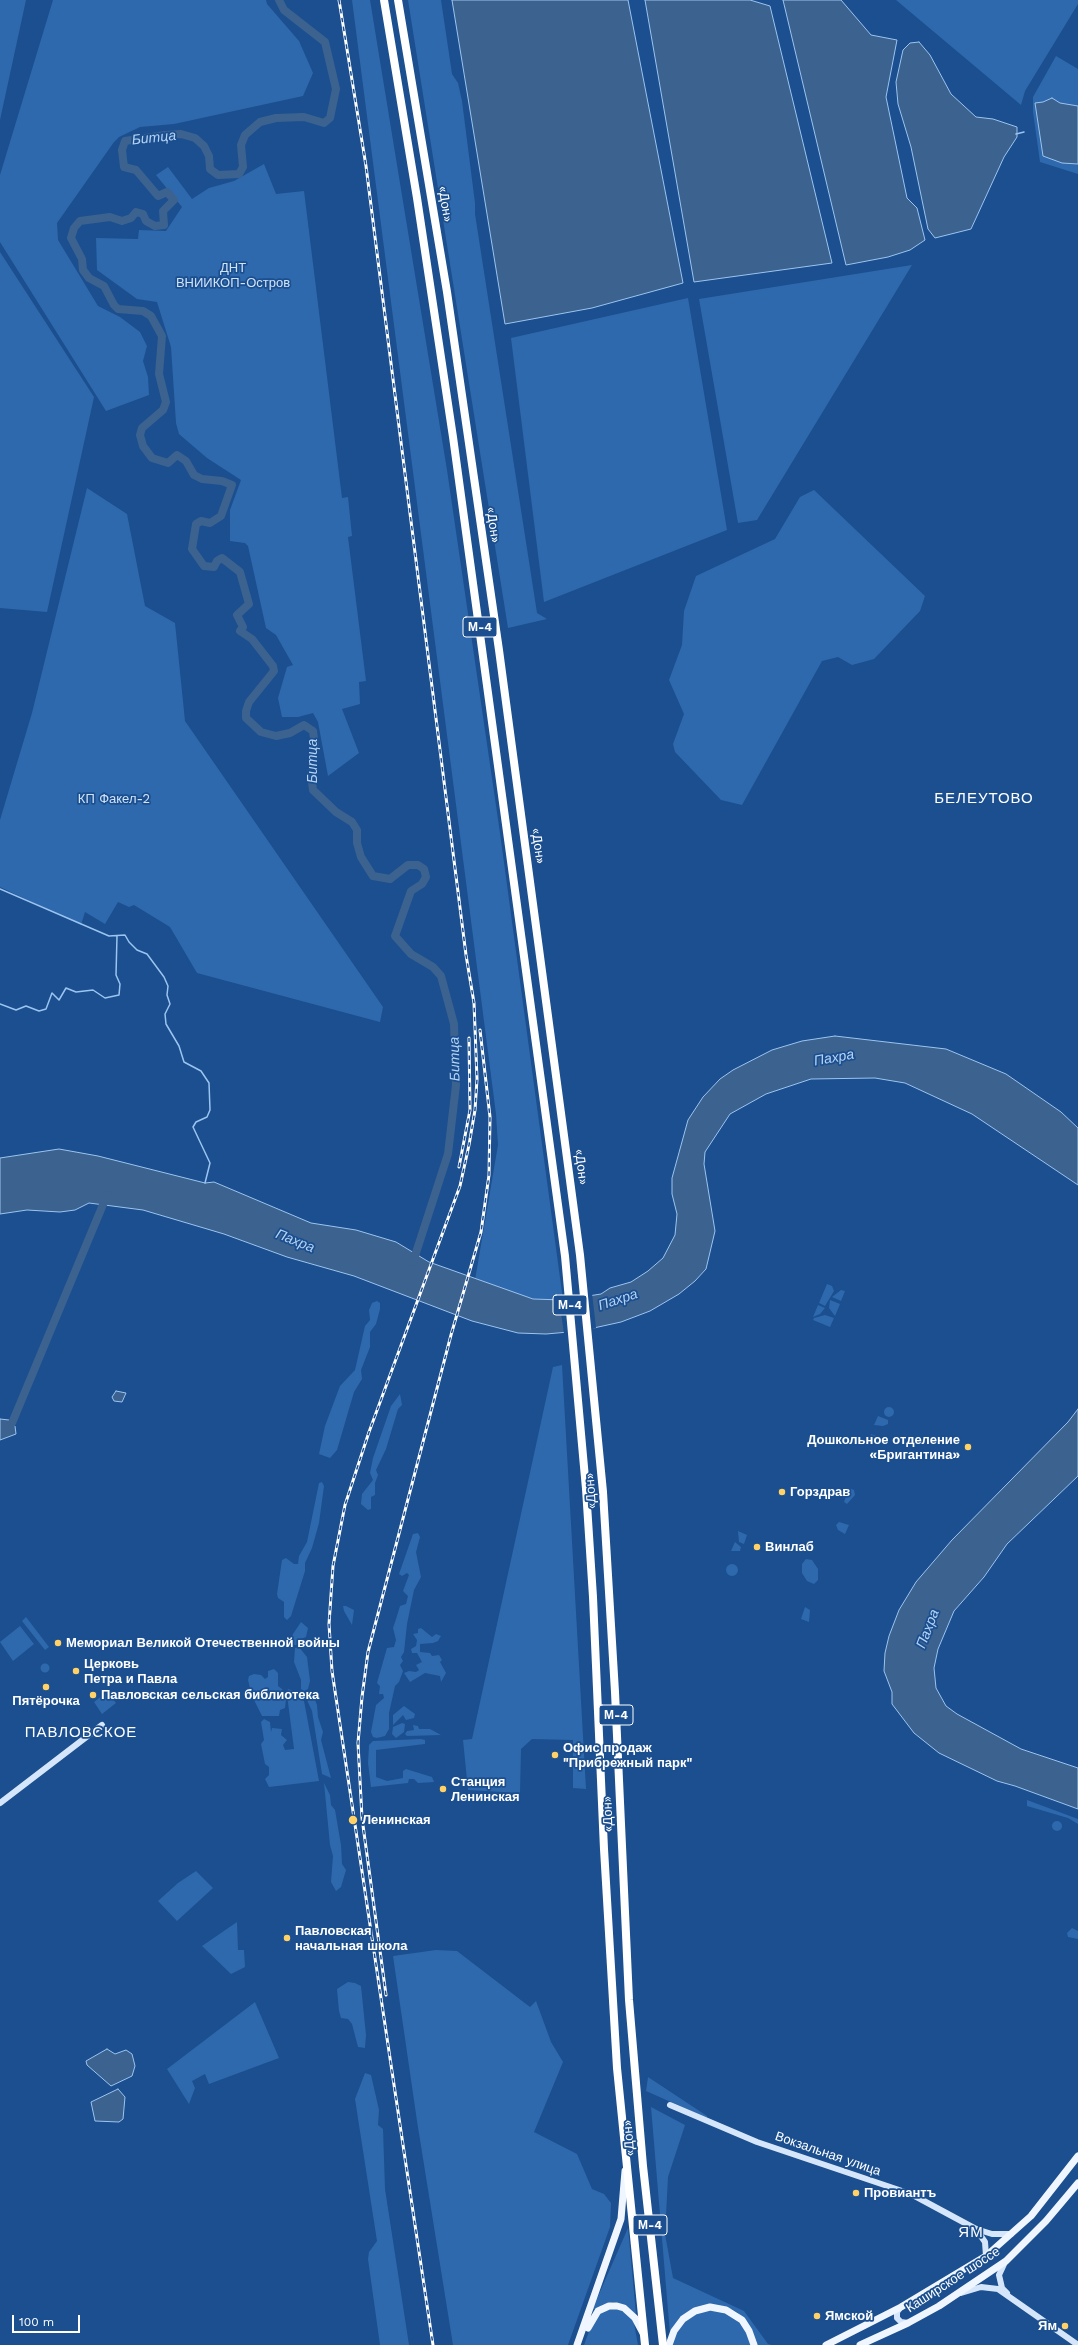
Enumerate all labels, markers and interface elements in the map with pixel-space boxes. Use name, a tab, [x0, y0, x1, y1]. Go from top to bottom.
water label: Битца	[131, 127, 177, 149]
street label: «Дон»	[434, 185, 456, 223]
park label: ДНТ ВНИИКОП-Остров	[176, 260, 290, 291]
street label: «Дон»	[483, 506, 503, 544]
road number: М-4	[463, 617, 497, 637]
water label: Битца	[305, 739, 321, 783]
district label: БЕЛЕУТОВО	[934, 790, 1034, 808]
park label: КП Факел-2	[78, 791, 150, 807]
street label: «Дон»	[528, 827, 548, 865]
water label: Битца	[446, 1037, 464, 1081]
water label: Пахра	[813, 1046, 855, 1070]
street label: «Дон»	[571, 1148, 591, 1186]
water label: Пахра	[273, 1226, 317, 1256]
water label: Пахра	[596, 1286, 640, 1314]
road number: М-4	[553, 1295, 587, 1315]
place label: Дошкольное отделение «Бригантина»	[807, 1432, 960, 1463]
marker: Дошкольное отделение «Бригантина»	[963, 1442, 973, 1452]
street label: «Дон»	[582, 1472, 600, 1510]
place label: Горздрав	[790, 1484, 850, 1500]
marker: Горздрав	[777, 1487, 787, 1497]
place label: Винлаб	[765, 1539, 814, 1555]
marker: Винлаб	[752, 1542, 762, 1552]
water label: Пахра	[913, 1607, 943, 1651]
place label: Мемориал Великой Отечественной войны	[66, 1635, 340, 1651]
marker: Мемориал Великой Отечественной войны	[53, 1638, 63, 1648]
place label: Церковь Петра и Павла	[84, 1656, 177, 1687]
marker: Церковь Петра и Павла	[71, 1666, 81, 1676]
marker: Пятёрочка	[41, 1682, 51, 1692]
place label: Павловская сельская библиотека	[101, 1687, 319, 1703]
marker: Павловская сельская библиотека	[88, 1690, 98, 1700]
place label: Пятёрочка	[12, 1693, 80, 1709]
road number: М-4	[599, 1705, 633, 1725]
district label: ПАВЛОВСКОЕ	[25, 1724, 137, 1742]
place label: Офис продаж "Прибрежный парк"	[563, 1740, 692, 1771]
marker: Офис продаж "Прибрежный парк"	[550, 1750, 560, 1760]
place label: Станция Ленинская	[451, 1774, 520, 1805]
marker: Станция Ленинская	[438, 1784, 448, 1794]
street label: «Дон»	[600, 1796, 616, 1832]
place label: Ленинская	[362, 1812, 431, 1828]
marker: Ленинская	[347, 1814, 359, 1826]
place label: Павловская начальная школа	[295, 1923, 407, 1954]
marker: Павловская начальная школа	[282, 1933, 292, 1943]
street label: «Дон»	[620, 2119, 638, 2157]
street label: Вокзальная улица	[773, 2129, 883, 2179]
place label: Провиантъ	[864, 2185, 936, 2201]
marker: Провиантъ	[851, 2188, 861, 2198]
road number: М-4	[633, 2215, 667, 2235]
district label: ЯМ	[958, 2224, 984, 2242]
street label: Каширское шоссе	[903, 2244, 1003, 2316]
scale bar	[14, 2307, 82, 2333]
place label: Ямской	[825, 2308, 873, 2324]
marker: Ямской	[812, 2311, 822, 2321]
text: 100 m	[19, 2315, 54, 2329]
place label: Ям	[1038, 2318, 1057, 2334]
marker: Ям	[1060, 2321, 1070, 2331]

